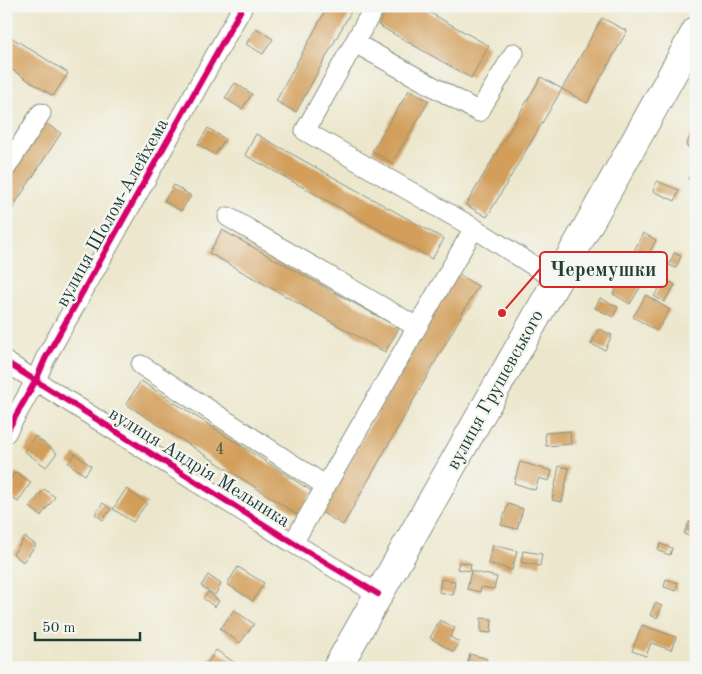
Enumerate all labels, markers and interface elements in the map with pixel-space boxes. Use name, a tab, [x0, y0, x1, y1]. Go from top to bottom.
street label: вулиця Шолом-Алейхема	[53, 115, 173, 311]
callout: Черемушки	[540, 252, 667, 287]
text: Черемушки	[550, 261, 656, 281]
street label: вулиця Грушевського	[444, 307, 548, 473]
street label: вулиця Андрія Мельника	[105, 405, 293, 532]
house number: 4	[215, 442, 225, 458]
scale bar	[35, 609, 140, 641]
text: 50 m	[42, 621, 76, 636]

